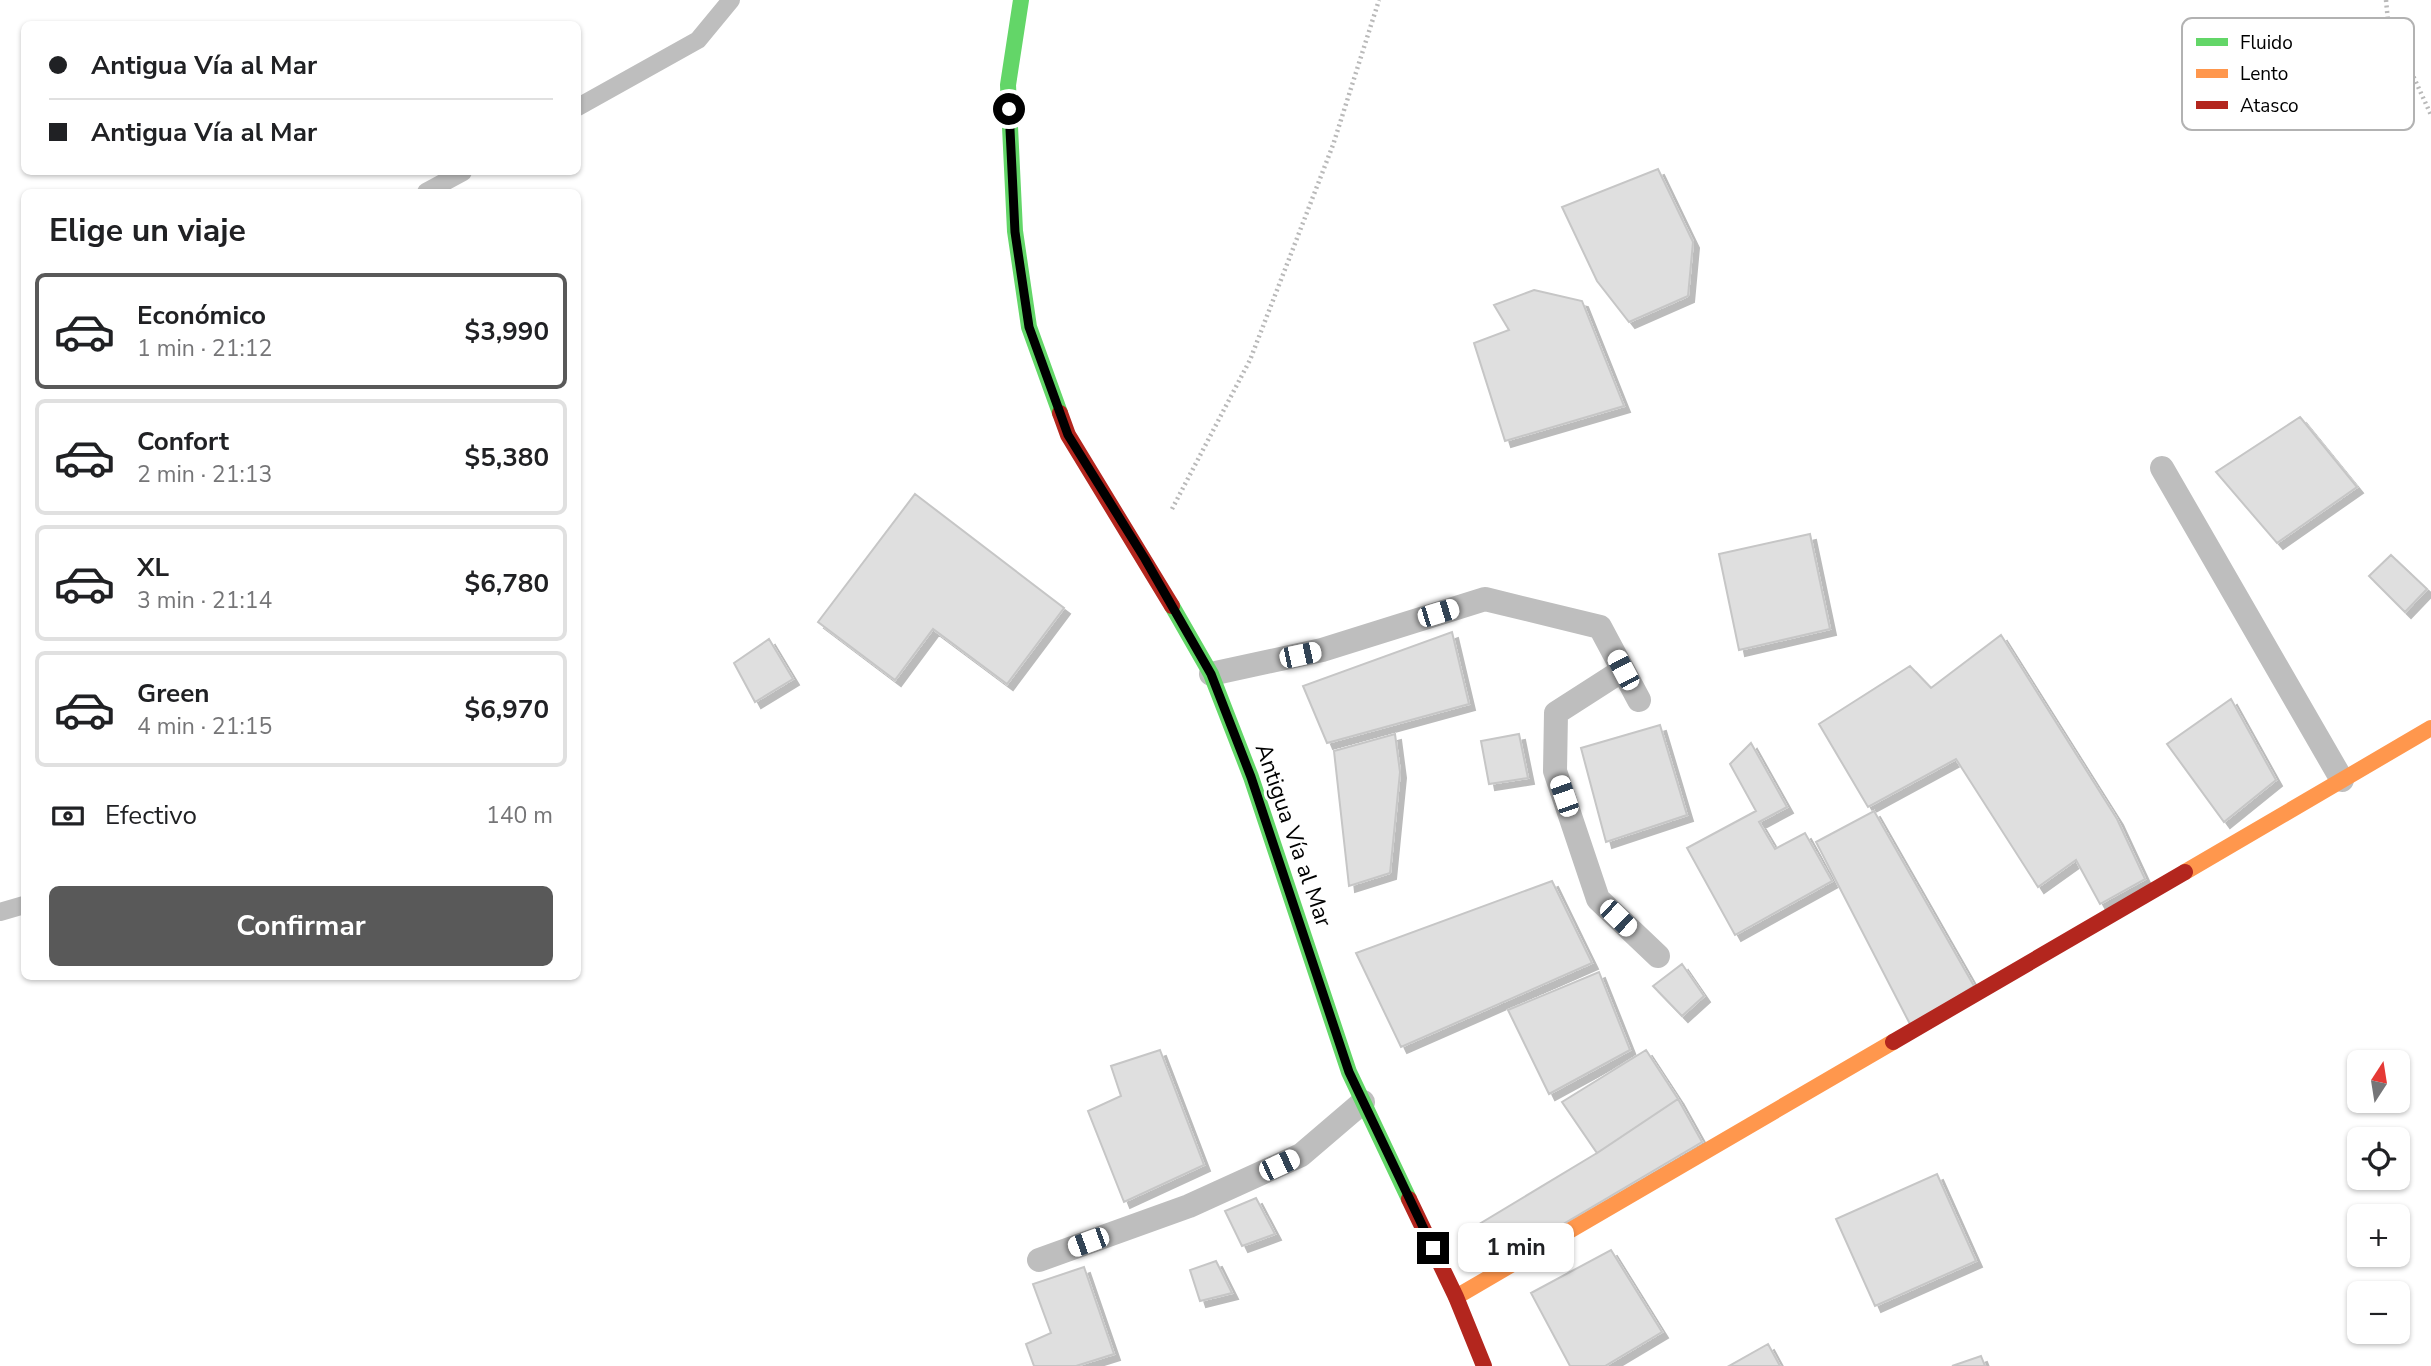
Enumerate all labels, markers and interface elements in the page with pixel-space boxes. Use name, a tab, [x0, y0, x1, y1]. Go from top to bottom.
legend	[2182, 18, 2414, 130]
text: Fluido	[2240, 30, 2293, 56]
text: Antigua Vía al Mar	[91, 48, 317, 83]
text: Lento	[2240, 61, 2288, 87]
route start	[993, 93, 1025, 125]
text: Atasco	[2240, 93, 2299, 119]
text: Antigua Vía al Mar	[91, 115, 317, 150]
text: Elige un viaje	[49, 209, 246, 252]
text: Económico	[137, 298, 266, 333]
icon: car	[53, 300, 116, 363]
text: $3,990	[465, 314, 549, 349]
text: 1 min · 21:12	[137, 333, 272, 364]
text: Confort	[137, 424, 229, 459]
icon: car	[53, 426, 116, 489]
text: $5,380	[465, 440, 549, 475]
text: 2 min · 21:13	[137, 459, 272, 490]
text: XL	[137, 550, 169, 585]
icon: car	[53, 552, 116, 615]
text: $6,780	[465, 566, 549, 601]
text: 3 min · 21:14	[137, 585, 272, 616]
car	[1415, 597, 1462, 629]
car	[1278, 640, 1323, 670]
car	[1604, 647, 1643, 693]
text: Green	[137, 676, 210, 711]
icon: car	[53, 678, 116, 741]
text: $6,970	[465, 692, 549, 727]
text: 4 min · 21:15	[137, 711, 272, 742]
street label: Antigua Vía al Mar	[1248, 739, 1340, 932]
car	[1548, 773, 1581, 819]
icon: cash	[49, 797, 87, 835]
text: Efectivo	[105, 798, 197, 833]
text: 140 m	[486, 800, 553, 831]
button: Confirmar	[49, 886, 553, 966]
car	[1596, 896, 1641, 940]
north arrow	[2347, 1050, 2410, 1113]
map controls	[2347, 1050, 2410, 1344]
button: locate	[2347, 1127, 2410, 1190]
car	[1256, 1147, 1303, 1183]
button: +	[2347, 1204, 2410, 1267]
callout: 1 min	[1458, 1224, 1573, 1272]
car	[1065, 1225, 1112, 1259]
route end	[1417, 1232, 1449, 1264]
text: 1 min	[1486, 1232, 1546, 1263]
button: −	[2347, 1281, 2410, 1344]

